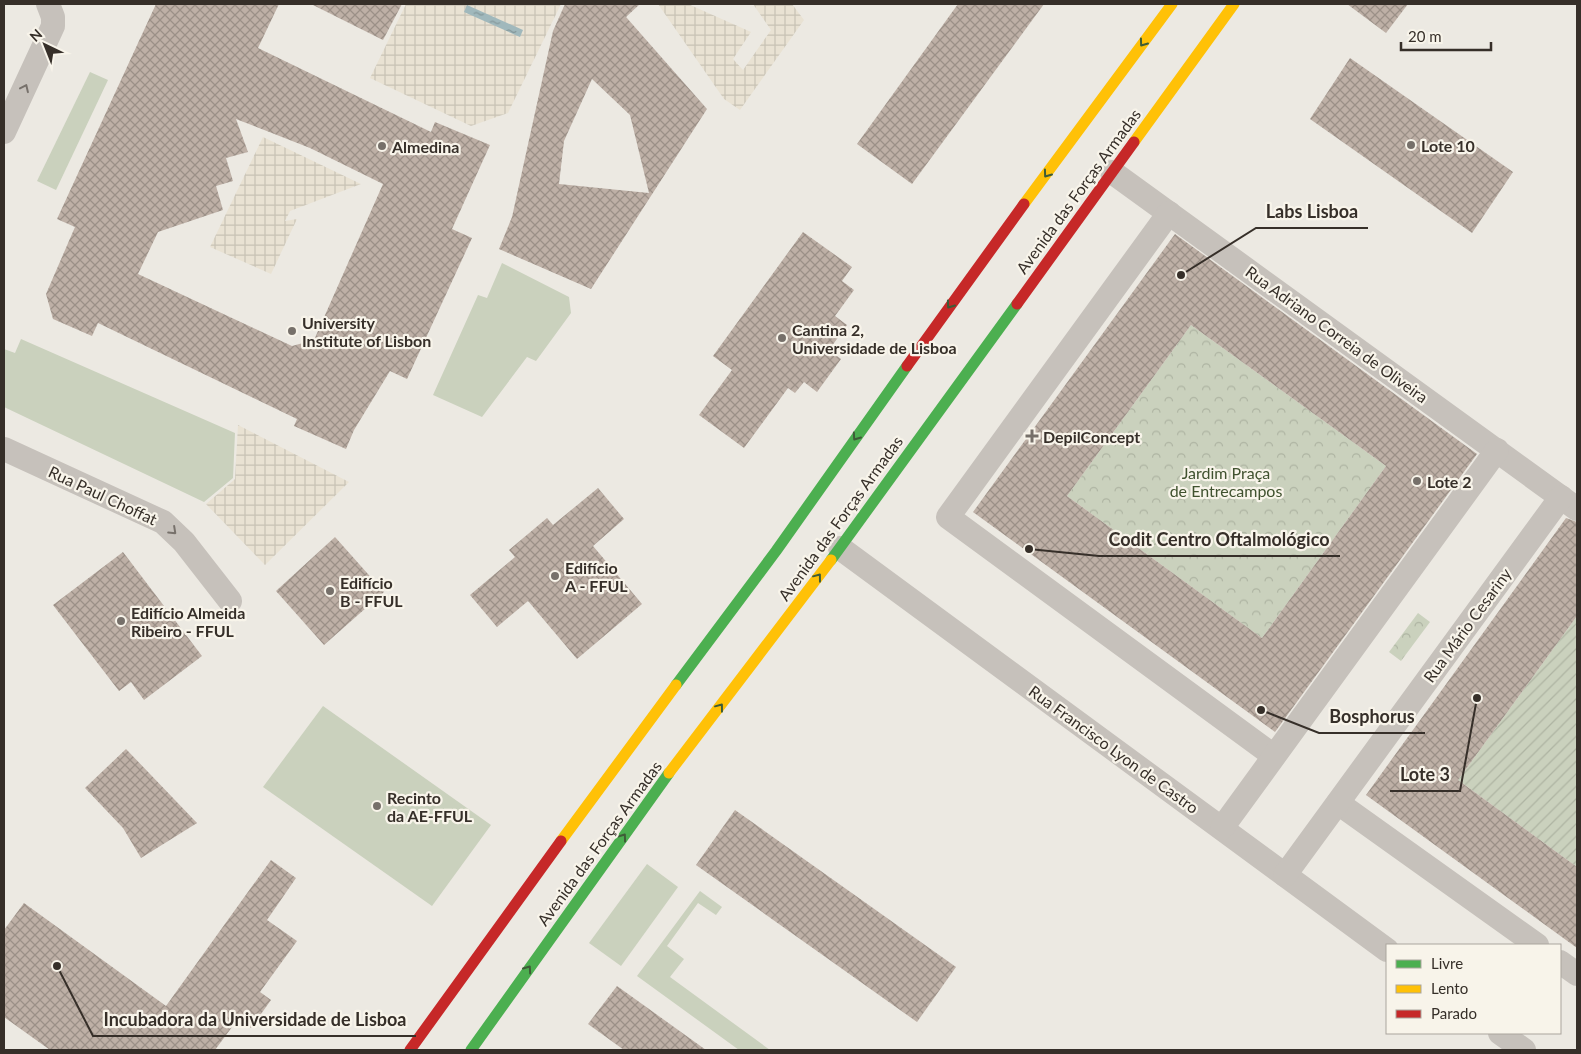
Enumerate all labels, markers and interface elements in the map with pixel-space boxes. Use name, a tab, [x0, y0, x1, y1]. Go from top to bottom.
north arrow	[20, 20, 70, 70]
scale bar	[1401, 20, 1491, 52]
text: N	[26, 25, 46, 45]
text: 20 m	[1408, 27, 1442, 45]
one-way arrow	[1140, 37, 1149, 47]
one-way arrow	[18, 84, 29, 93]
street label: Avenida das Forças Armadas	[1012, 105, 1144, 277]
place label: Lote 10	[1421, 136, 1475, 155]
place label: Almedina	[391, 137, 459, 156]
marker: Lote 10	[1405, 139, 1417, 151]
marker: Almedina	[376, 140, 388, 152]
one-way arrow	[1044, 168, 1053, 178]
callout: Labs Lisboa	[1256, 195, 1368, 228]
text: Labs Lisboa	[1266, 200, 1358, 222]
street label: Rua Adriano Correia de Oliveira	[1242, 262, 1432, 406]
one-way arrow	[947, 299, 956, 309]
place label: University Institute of Lisbon	[302, 313, 431, 350]
place label: Cantina 2, Universidade de Lisboa	[792, 320, 957, 357]
marker: University Institute of Lisbon	[286, 325, 298, 337]
marker: Cantina 2, Universidade de Lisboa	[776, 332, 788, 344]
place label: DepilConcept	[1043, 427, 1140, 446]
marker: DepilConcept	[1025, 429, 1039, 443]
one-way arrow	[853, 431, 862, 441]
street label: Avenida das Forças Armadas	[774, 432, 906, 604]
street label: Rua Paul Choffat	[46, 462, 160, 529]
park label: Jardim Praça de Entrecampos	[1170, 463, 1282, 500]
place label: Lote 2	[1427, 472, 1472, 491]
marker: Lote 2	[1411, 475, 1423, 487]
callout: Codit Centro Oftalmológico	[1099, 523, 1340, 556]
one-way arrow	[167, 525, 176, 534]
text: Codit Centro Oftalmológico	[1108, 528, 1330, 550]
place label: Edifício A - FFUL	[564, 558, 628, 595]
street label: Rua Mário Cesariny	[1419, 564, 1515, 686]
marker: Edifício A - FFUL	[549, 570, 561, 582]
place label: Edifício B - FFUL	[340, 573, 403, 610]
one-way arrow	[812, 573, 821, 583]
marker: Edifício B - FFUL	[324, 585, 336, 597]
place label: Edifício Almeida Ribeiro - FFUL	[131, 603, 245, 640]
marker: Edifício Almeida Ribeiro - FFUL	[115, 615, 127, 627]
street label: Rua Francisco Lyon de Castro	[1026, 681, 1202, 817]
callout: Bosphorus	[1319, 700, 1425, 733]
one-way arrow	[714, 703, 723, 713]
text: Bosphorus	[1329, 705, 1415, 727]
street label: Avenida das Forças Armadas	[533, 757, 665, 929]
callout: Lote 3	[1390, 758, 1460, 791]
text: Lote 3	[1400, 763, 1450, 785]
place label: Recinto da AE-FFUL	[387, 788, 473, 825]
marker: Recinto da AE-FFUL	[371, 800, 383, 812]
one-way arrow	[617, 833, 626, 843]
legend	[1386, 944, 1561, 1034]
text: Livre	[1431, 954, 1463, 972]
one-way arrow	[522, 965, 531, 975]
text: Lento	[1431, 979, 1468, 997]
callout: Incubadora da Universidade de Lisboa	[93, 1003, 416, 1036]
text: Parado	[1431, 1004, 1477, 1022]
text: Incubadora da Universidade de Lisboa	[104, 1008, 407, 1030]

